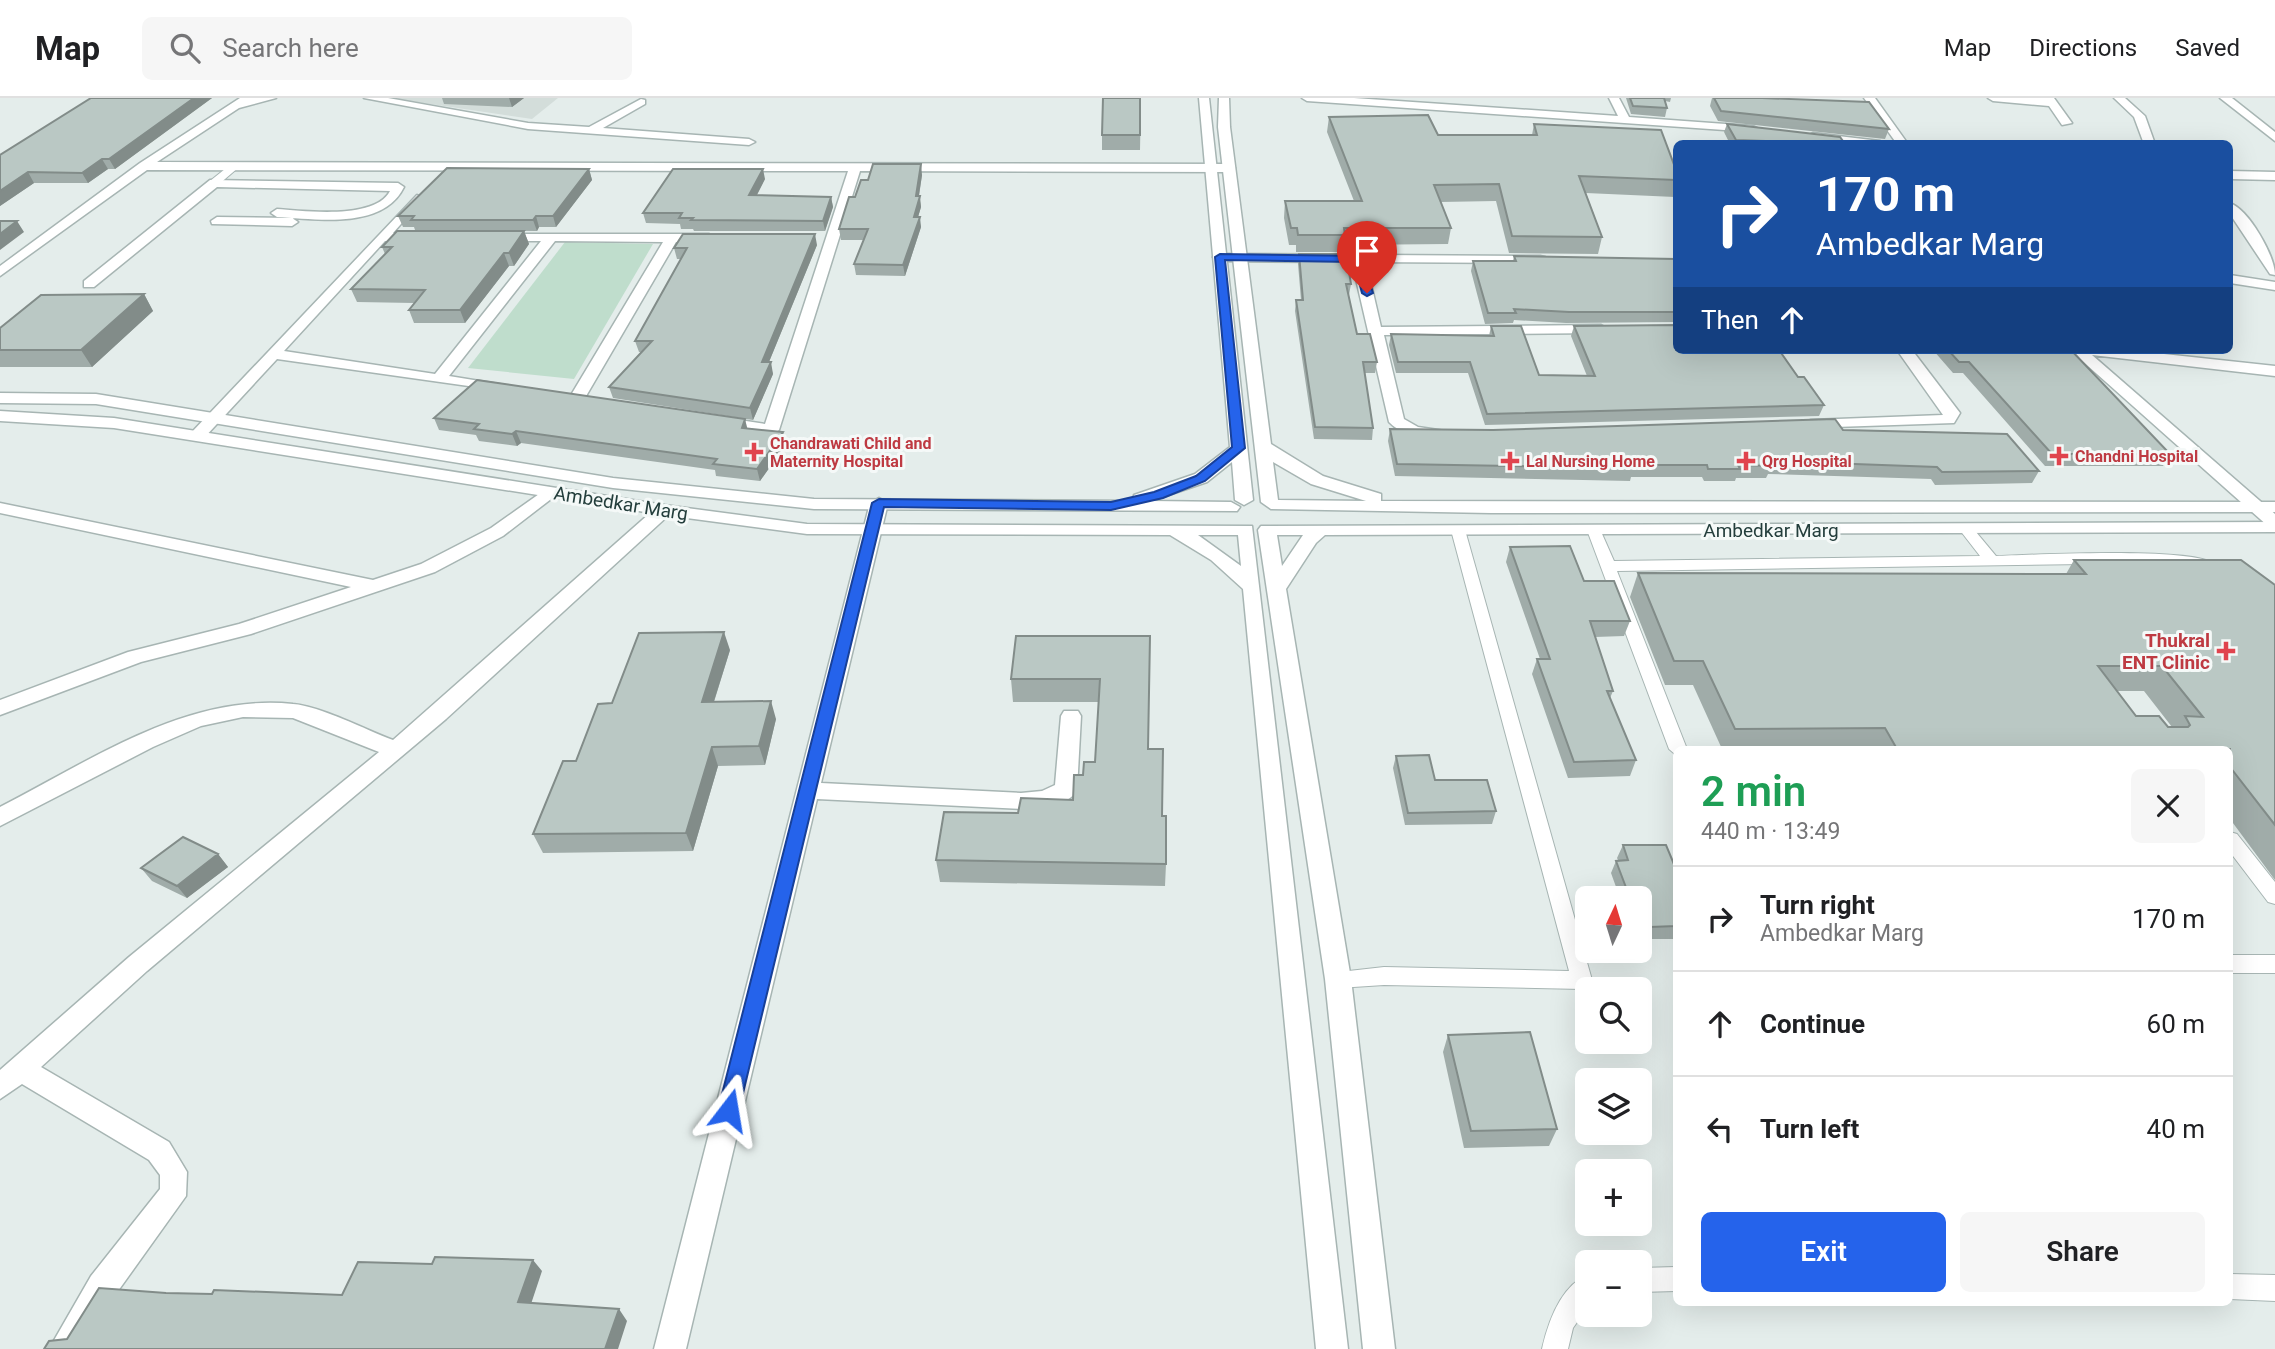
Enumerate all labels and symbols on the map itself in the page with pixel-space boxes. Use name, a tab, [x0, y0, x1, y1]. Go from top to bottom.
pin	[1337, 221, 1397, 293]
place label: Chandrawati Child and Maternity Hospital	[770, 434, 932, 471]
marker: Chandrawati Child and Maternity Hospital	[744, 442, 764, 462]
marker: Chandni Hospital	[2049, 446, 2069, 466]
place label: Chandni Hospital	[2075, 447, 2198, 466]
marker: Lal Nursing Home	[1500, 451, 1520, 471]
marker: Qrg Hospital	[1736, 451, 1756, 471]
place label: Lal Nursing Home	[1526, 452, 1655, 471]
place label: Qrg Hospital	[1762, 452, 1852, 471]
street label: Ambedkar Marg	[552, 482, 690, 525]
street label: Ambedkar Marg	[1703, 519, 1839, 542]
place label: Thukral ENT Clinic	[2122, 629, 2210, 674]
marker: Thukral ENT Clinic	[2216, 641, 2236, 661]
north arrow	[1575, 886, 1652, 962]
position arrow	[692, 1073, 766, 1147]

